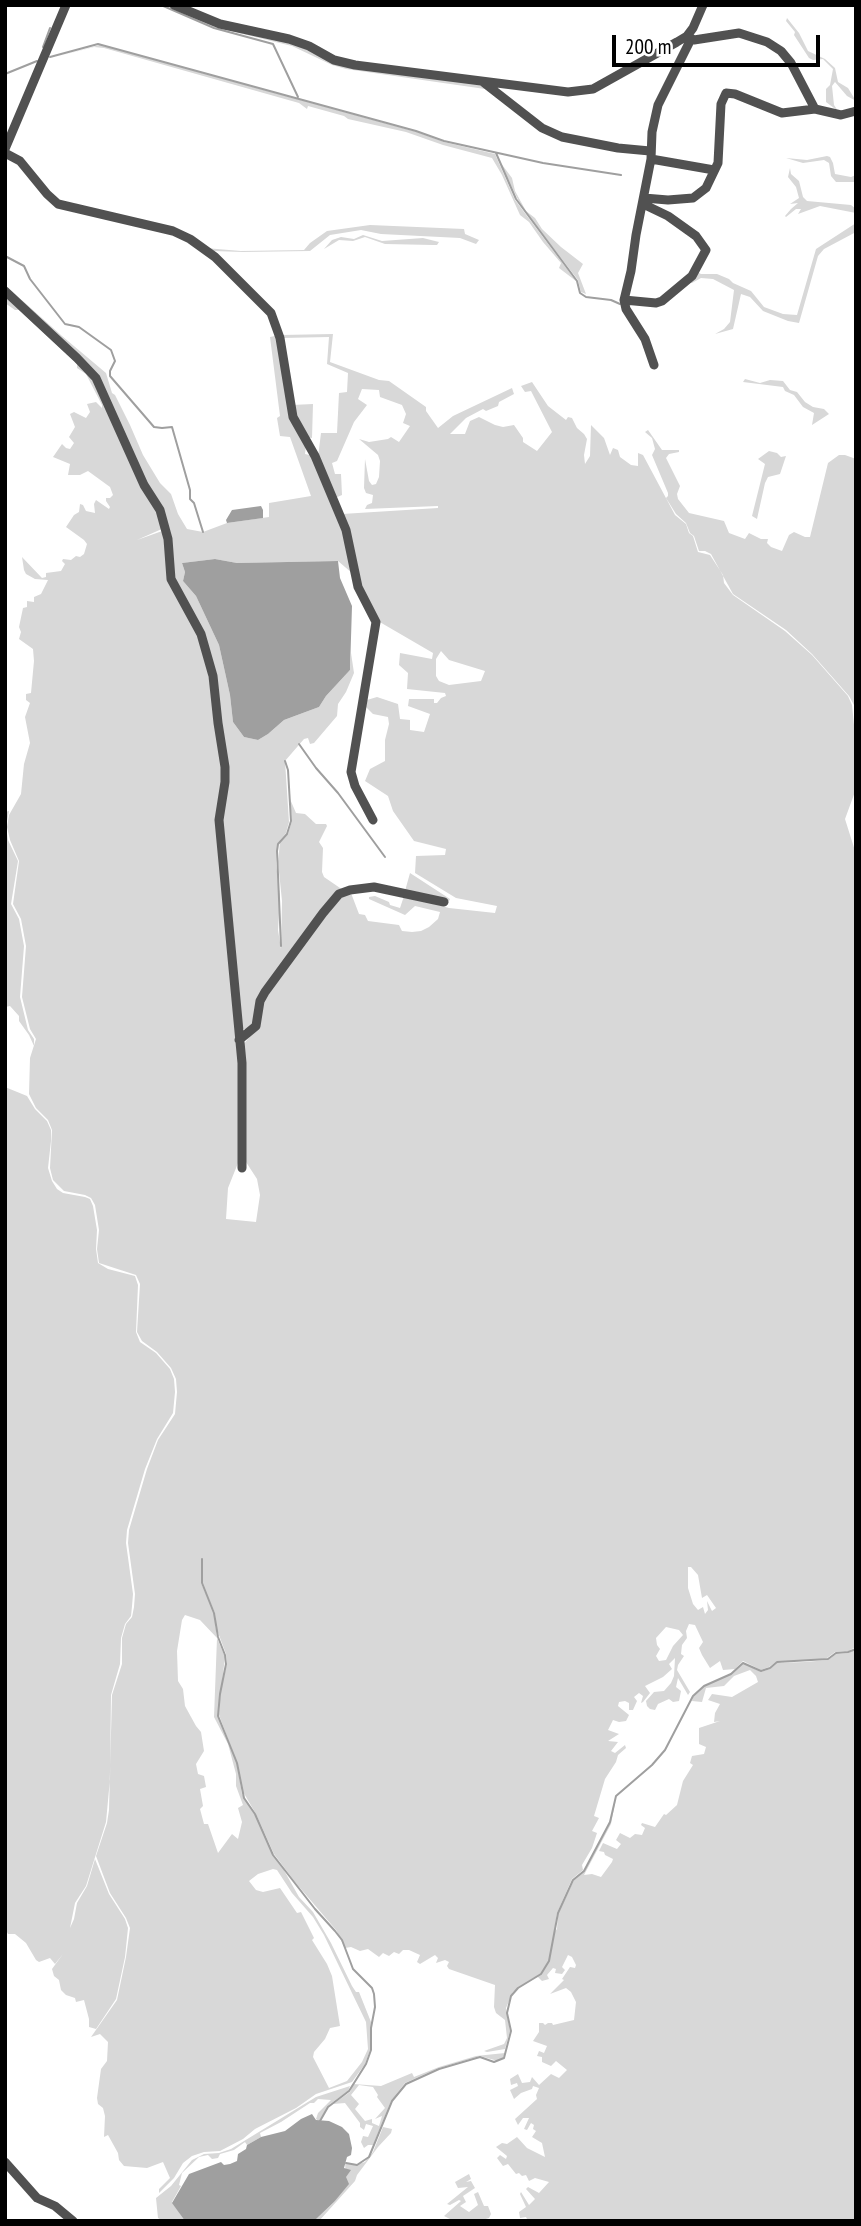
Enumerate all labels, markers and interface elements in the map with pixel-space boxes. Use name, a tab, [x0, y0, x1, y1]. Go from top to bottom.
scale bar	[616, 21, 824, 65]
text: 200 m	[625, 33, 671, 60]

